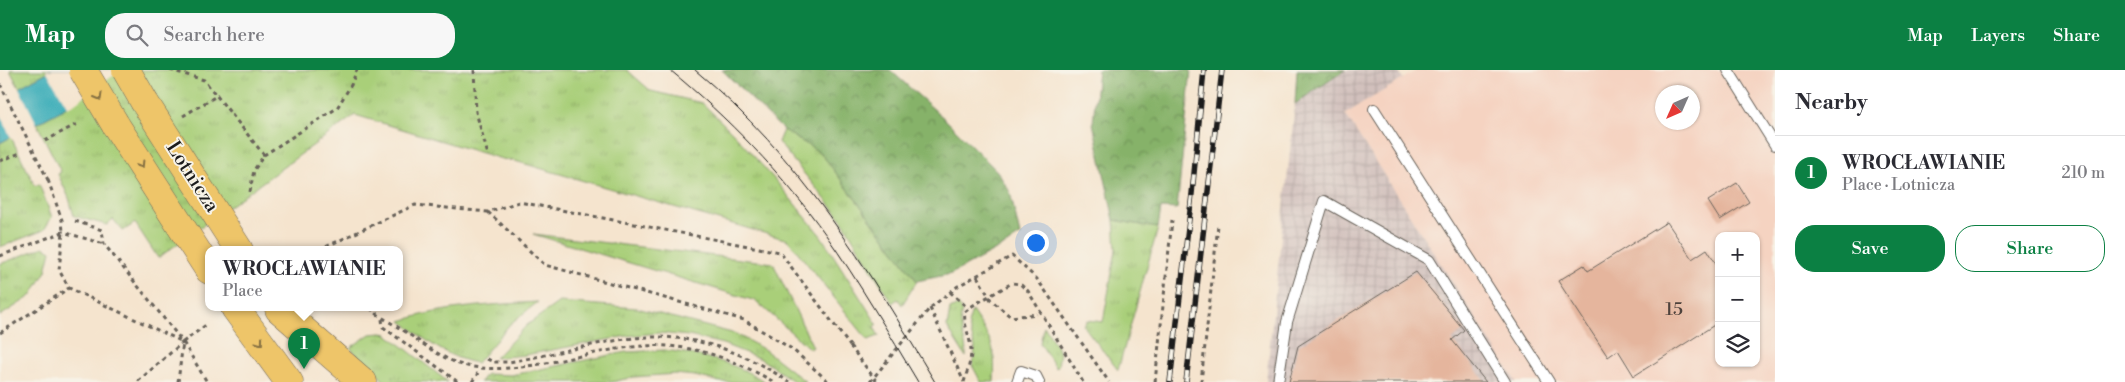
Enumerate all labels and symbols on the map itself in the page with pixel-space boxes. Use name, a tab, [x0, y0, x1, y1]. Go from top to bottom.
north arrow	[1655, 85, 1700, 130]
one-way arrow	[92, 91, 102, 100]
street label: Lotnicza	[160, 137, 225, 218]
one-way arrow	[134, 159, 144, 168]
your location	[1023, 230, 1049, 256]
house number: 15	[1665, 298, 1683, 321]
pin: 1	[288, 328, 320, 369]
one-way arrow	[254, 336, 263, 346]

